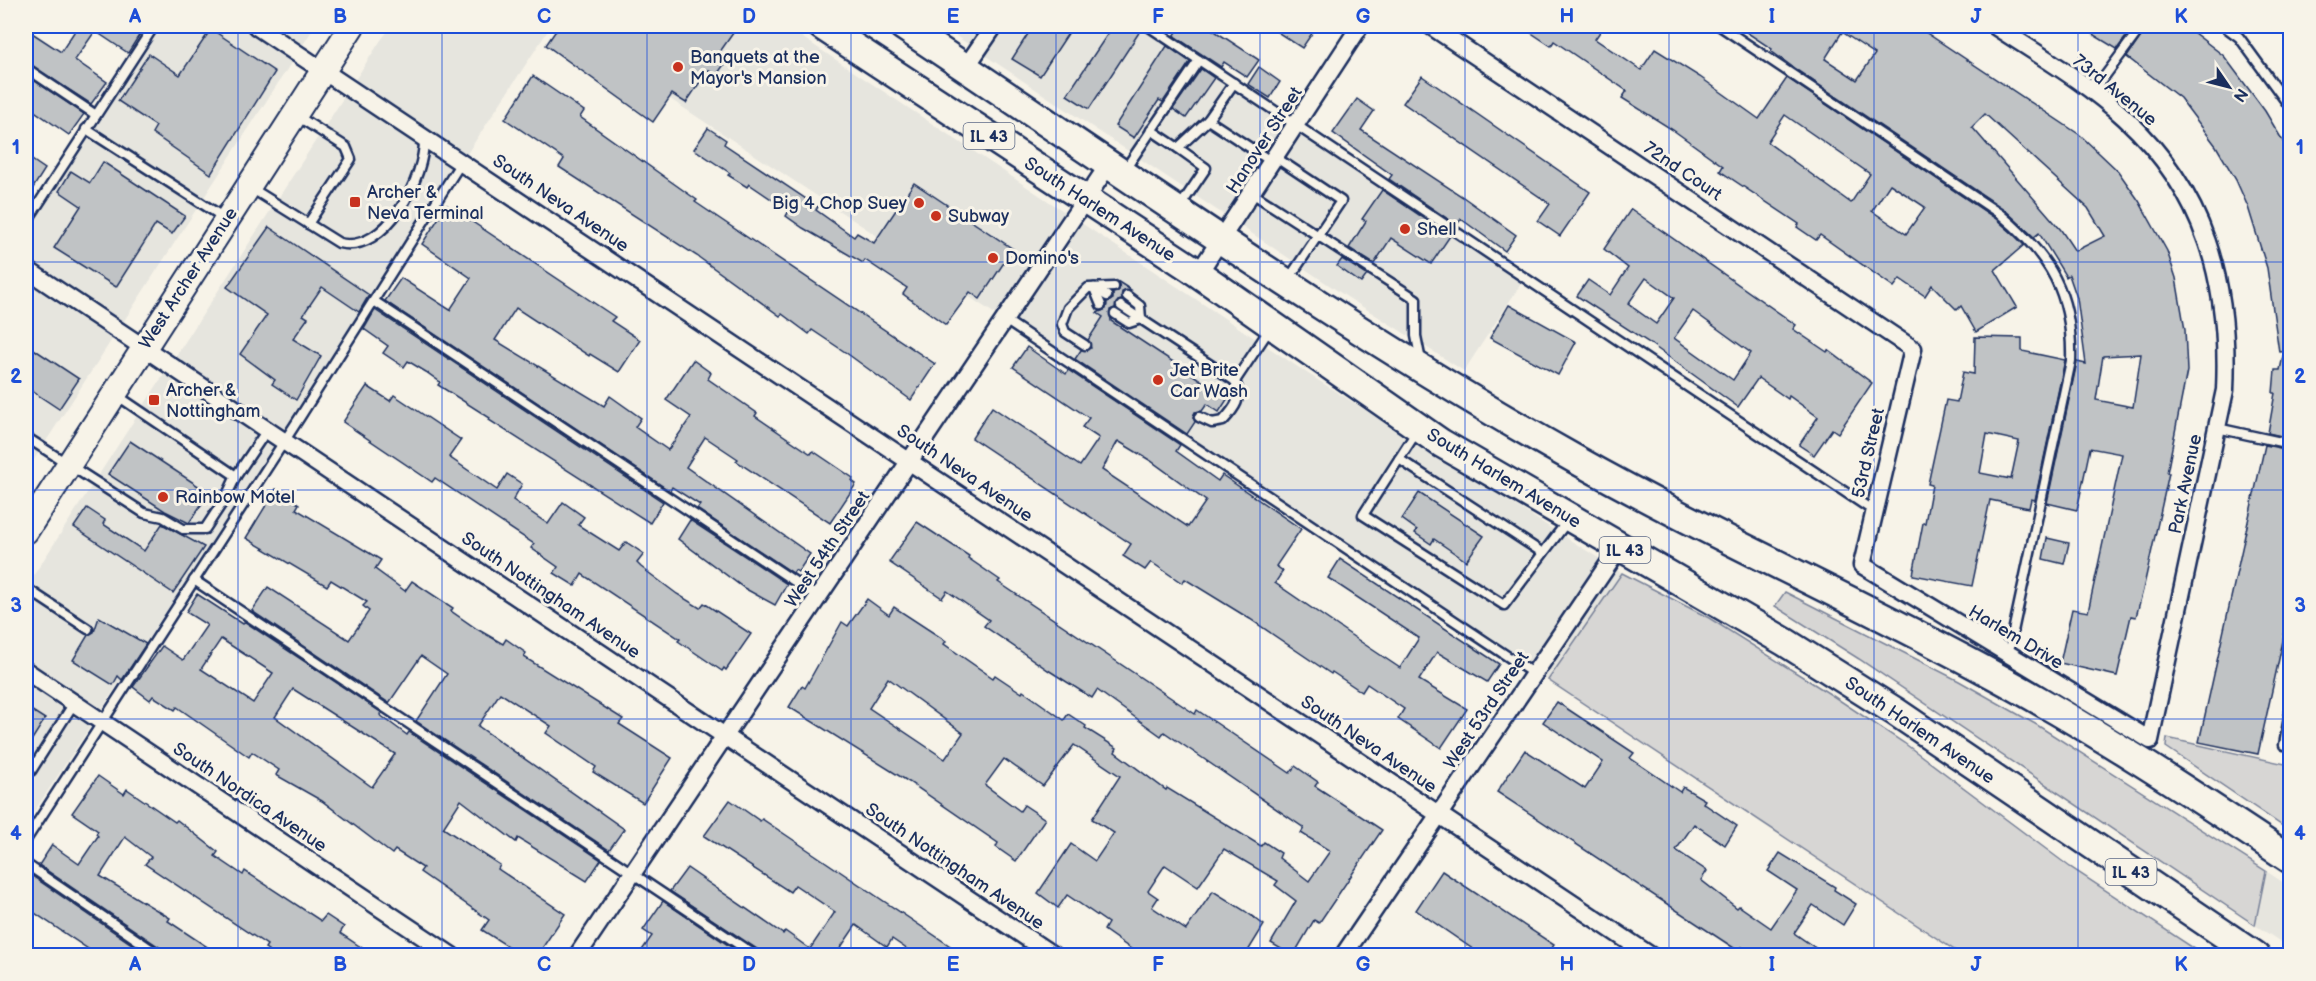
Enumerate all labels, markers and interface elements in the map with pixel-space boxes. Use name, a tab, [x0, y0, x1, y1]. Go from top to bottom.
text: A	[128, 5, 142, 29]
text: B	[333, 5, 347, 29]
text: C	[537, 5, 551, 29]
text: D	[742, 5, 756, 29]
text: E	[947, 5, 960, 29]
text: F	[1152, 5, 1164, 29]
text: G	[1356, 5, 1371, 29]
text: H	[1560, 5, 1574, 29]
text: I	[1769, 5, 1775, 29]
text: J	[1971, 5, 1983, 29]
text: K	[2174, 5, 2188, 29]
place label: Banquets at the Mayor's Mansion	[690, 47, 827, 89]
street label: 73rd Avenue	[2069, 50, 2161, 131]
north arrow	[2199, 57, 2259, 117]
marker: Banquets at the Mayor's Mansion	[671, 60, 685, 74]
street label: Hanover Street	[1222, 83, 1307, 198]
text: N	[2229, 84, 2251, 105]
road number: IL 43	[964, 123, 1014, 149]
text: 1	[12, 136, 20, 160]
text: 1	[2296, 136, 2304, 160]
street label: 72nd Court	[1640, 138, 1726, 206]
street label: South Neva Avenue	[489, 150, 633, 257]
street label: South Harlem Avenue	[1020, 153, 1179, 266]
place label: Archer & Neva Terminal	[367, 182, 484, 224]
place label: Big 4 Chop Suey	[772, 193, 908, 214]
marker: Archer & Neva Terminal	[348, 195, 362, 209]
marker: Big 4 Chop Suey	[912, 196, 926, 210]
street label: West Archer Avenue	[135, 203, 242, 353]
place label: Subway	[948, 206, 1010, 227]
marker: Subway	[929, 209, 943, 223]
place label: Shell	[1417, 219, 1457, 240]
marker: Shell	[1398, 222, 1412, 236]
place label: Domino's	[1005, 248, 1079, 269]
marker: Domino's	[986, 251, 1000, 265]
place label: Jet Brite Car Wash	[1170, 360, 1248, 402]
text: 2	[10, 365, 22, 389]
text: 2	[2294, 365, 2306, 389]
marker: Jet Brite Car Wash	[1151, 373, 1165, 387]
place label: Archer & Nottingham	[166, 380, 260, 422]
marker: Archer & Nottingham	[147, 393, 161, 407]
street label: 53rd Street	[1848, 406, 1889, 500]
street label: South Neva Avenue	[893, 420, 1037, 527]
street label: South Harlem Avenue	[1423, 424, 1585, 533]
street label: Park Avenue	[2165, 432, 2206, 536]
place label: Rainbow Motel	[175, 487, 295, 508]
street label: West 54th Street	[781, 487, 874, 612]
marker: Rainbow Motel	[156, 490, 170, 504]
street label: South Nottingham Avenue	[457, 528, 644, 663]
road number: IL 43	[1600, 537, 1650, 563]
text: 3	[10, 594, 22, 618]
text: 3	[2294, 594, 2306, 618]
street label: Harlem Drive	[1965, 601, 2067, 674]
street label: West 53rd Street	[1439, 647, 1534, 773]
street label: South Harlem Avenue	[1841, 673, 1999, 788]
street label: South Neva Avenue	[1297, 691, 1441, 798]
street label: South Nordica Avenue	[169, 738, 331, 857]
street label: South Nottingham Avenue	[861, 799, 1048, 934]
text: 4	[10, 822, 22, 846]
text: 4	[2294, 822, 2306, 846]
road number: IL 43	[2106, 859, 2156, 885]
text: A	[128, 953, 142, 977]
text: B	[333, 953, 347, 977]
text: C	[537, 953, 551, 977]
text: D	[742, 953, 756, 977]
text: E	[947, 953, 960, 977]
text: F	[1152, 953, 1164, 977]
text: G	[1356, 953, 1371, 977]
text: H	[1560, 953, 1574, 977]
text: I	[1769, 953, 1775, 977]
text: J	[1971, 953, 1983, 977]
text: K	[2174, 953, 2188, 977]

